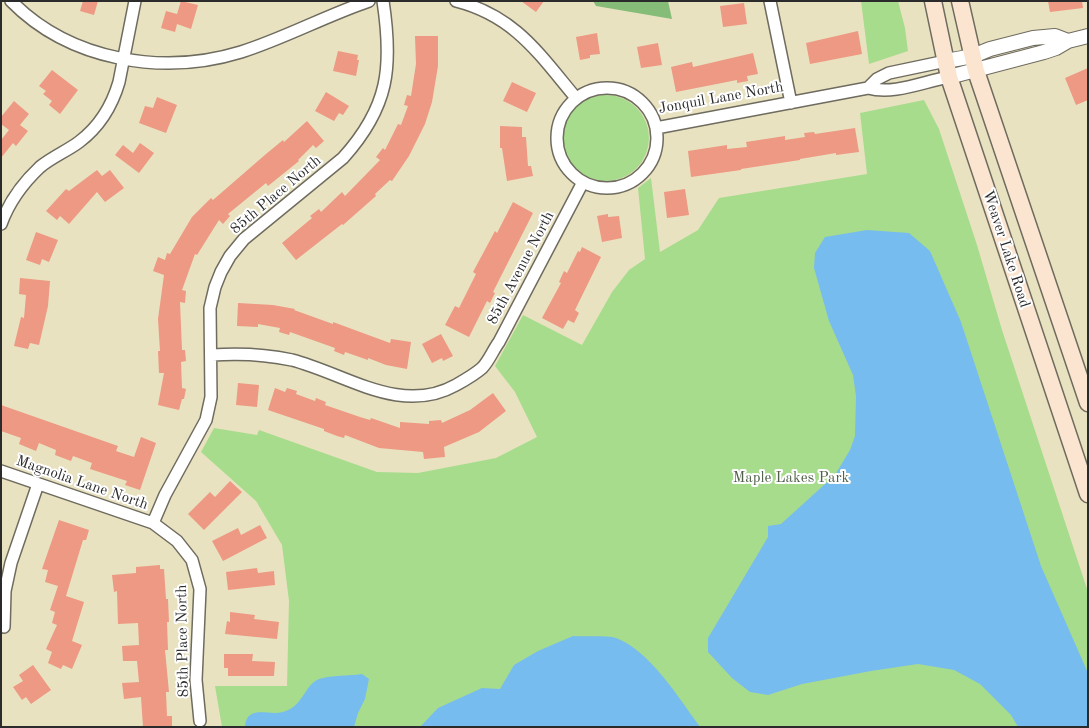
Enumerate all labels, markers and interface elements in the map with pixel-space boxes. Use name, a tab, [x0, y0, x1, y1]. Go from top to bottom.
street label: Jonquil Lane North	[657, 78, 785, 118]
street label: 85th Place North	[227, 152, 325, 238]
street label: Weaver Lake Road	[978, 188, 1034, 310]
street label: 85th Avenue North	[484, 208, 558, 328]
street label: Magnolia Lane North	[14, 452, 150, 514]
park label: Maple Lakes Park	[733, 469, 849, 487]
street label: 85th Place North	[173, 584, 193, 698]

